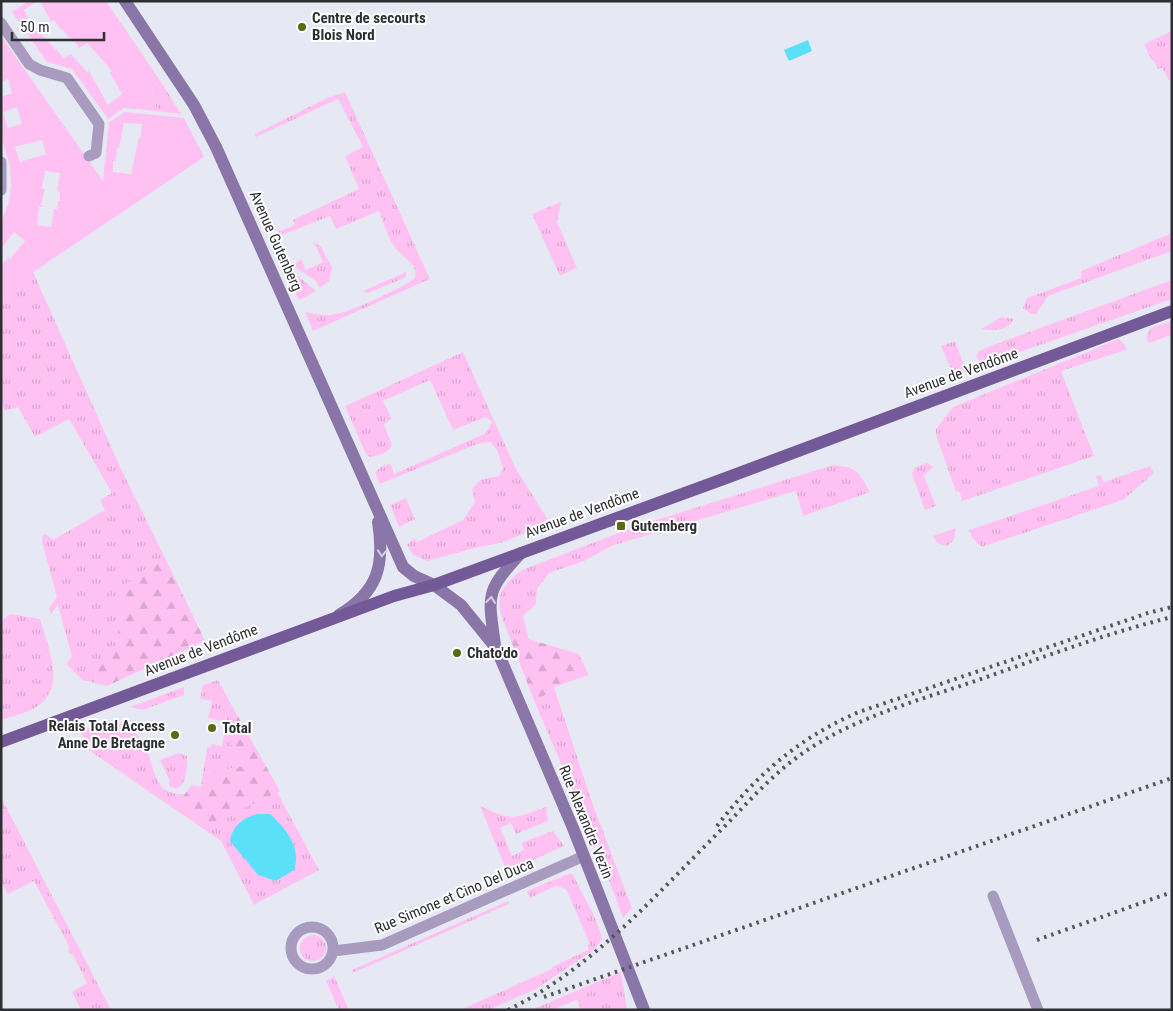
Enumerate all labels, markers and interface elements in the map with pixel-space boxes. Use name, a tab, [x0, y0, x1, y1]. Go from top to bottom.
place label: Centre de secourts Blois Nord	[312, 9, 426, 44]
scale bar	[12, 10, 105, 42]
text: 50 m	[20, 18, 50, 36]
marker: Centre de secourts Blois Nord	[296, 21, 308, 33]
street label: Avenue Gutenberg	[246, 188, 306, 294]
street label: Avenue de Vendôme	[901, 344, 1021, 402]
street label: Avenue de Vendôme	[522, 484, 642, 542]
place label: Gutemberg	[631, 517, 697, 535]
marker: Gutemberg	[615, 520, 627, 532]
one-way arrow	[376, 549, 387, 557]
one-way arrow	[485, 595, 496, 603]
street label: Avenue de Vendôme	[142, 620, 260, 680]
place label: Chato'do	[467, 644, 518, 662]
marker: Chato'do	[451, 647, 463, 659]
place label: Relais Total Access Anne De Bretagne	[49, 717, 165, 752]
place label: Total	[222, 719, 252, 737]
marker: Total	[206, 722, 218, 734]
marker: Relais Total Access Anne De Bretagne	[169, 729, 181, 741]
street label: Rue Alexandre Vezin	[555, 763, 617, 881]
street label: Rue Simone et Cino Del Duca	[372, 854, 536, 938]

